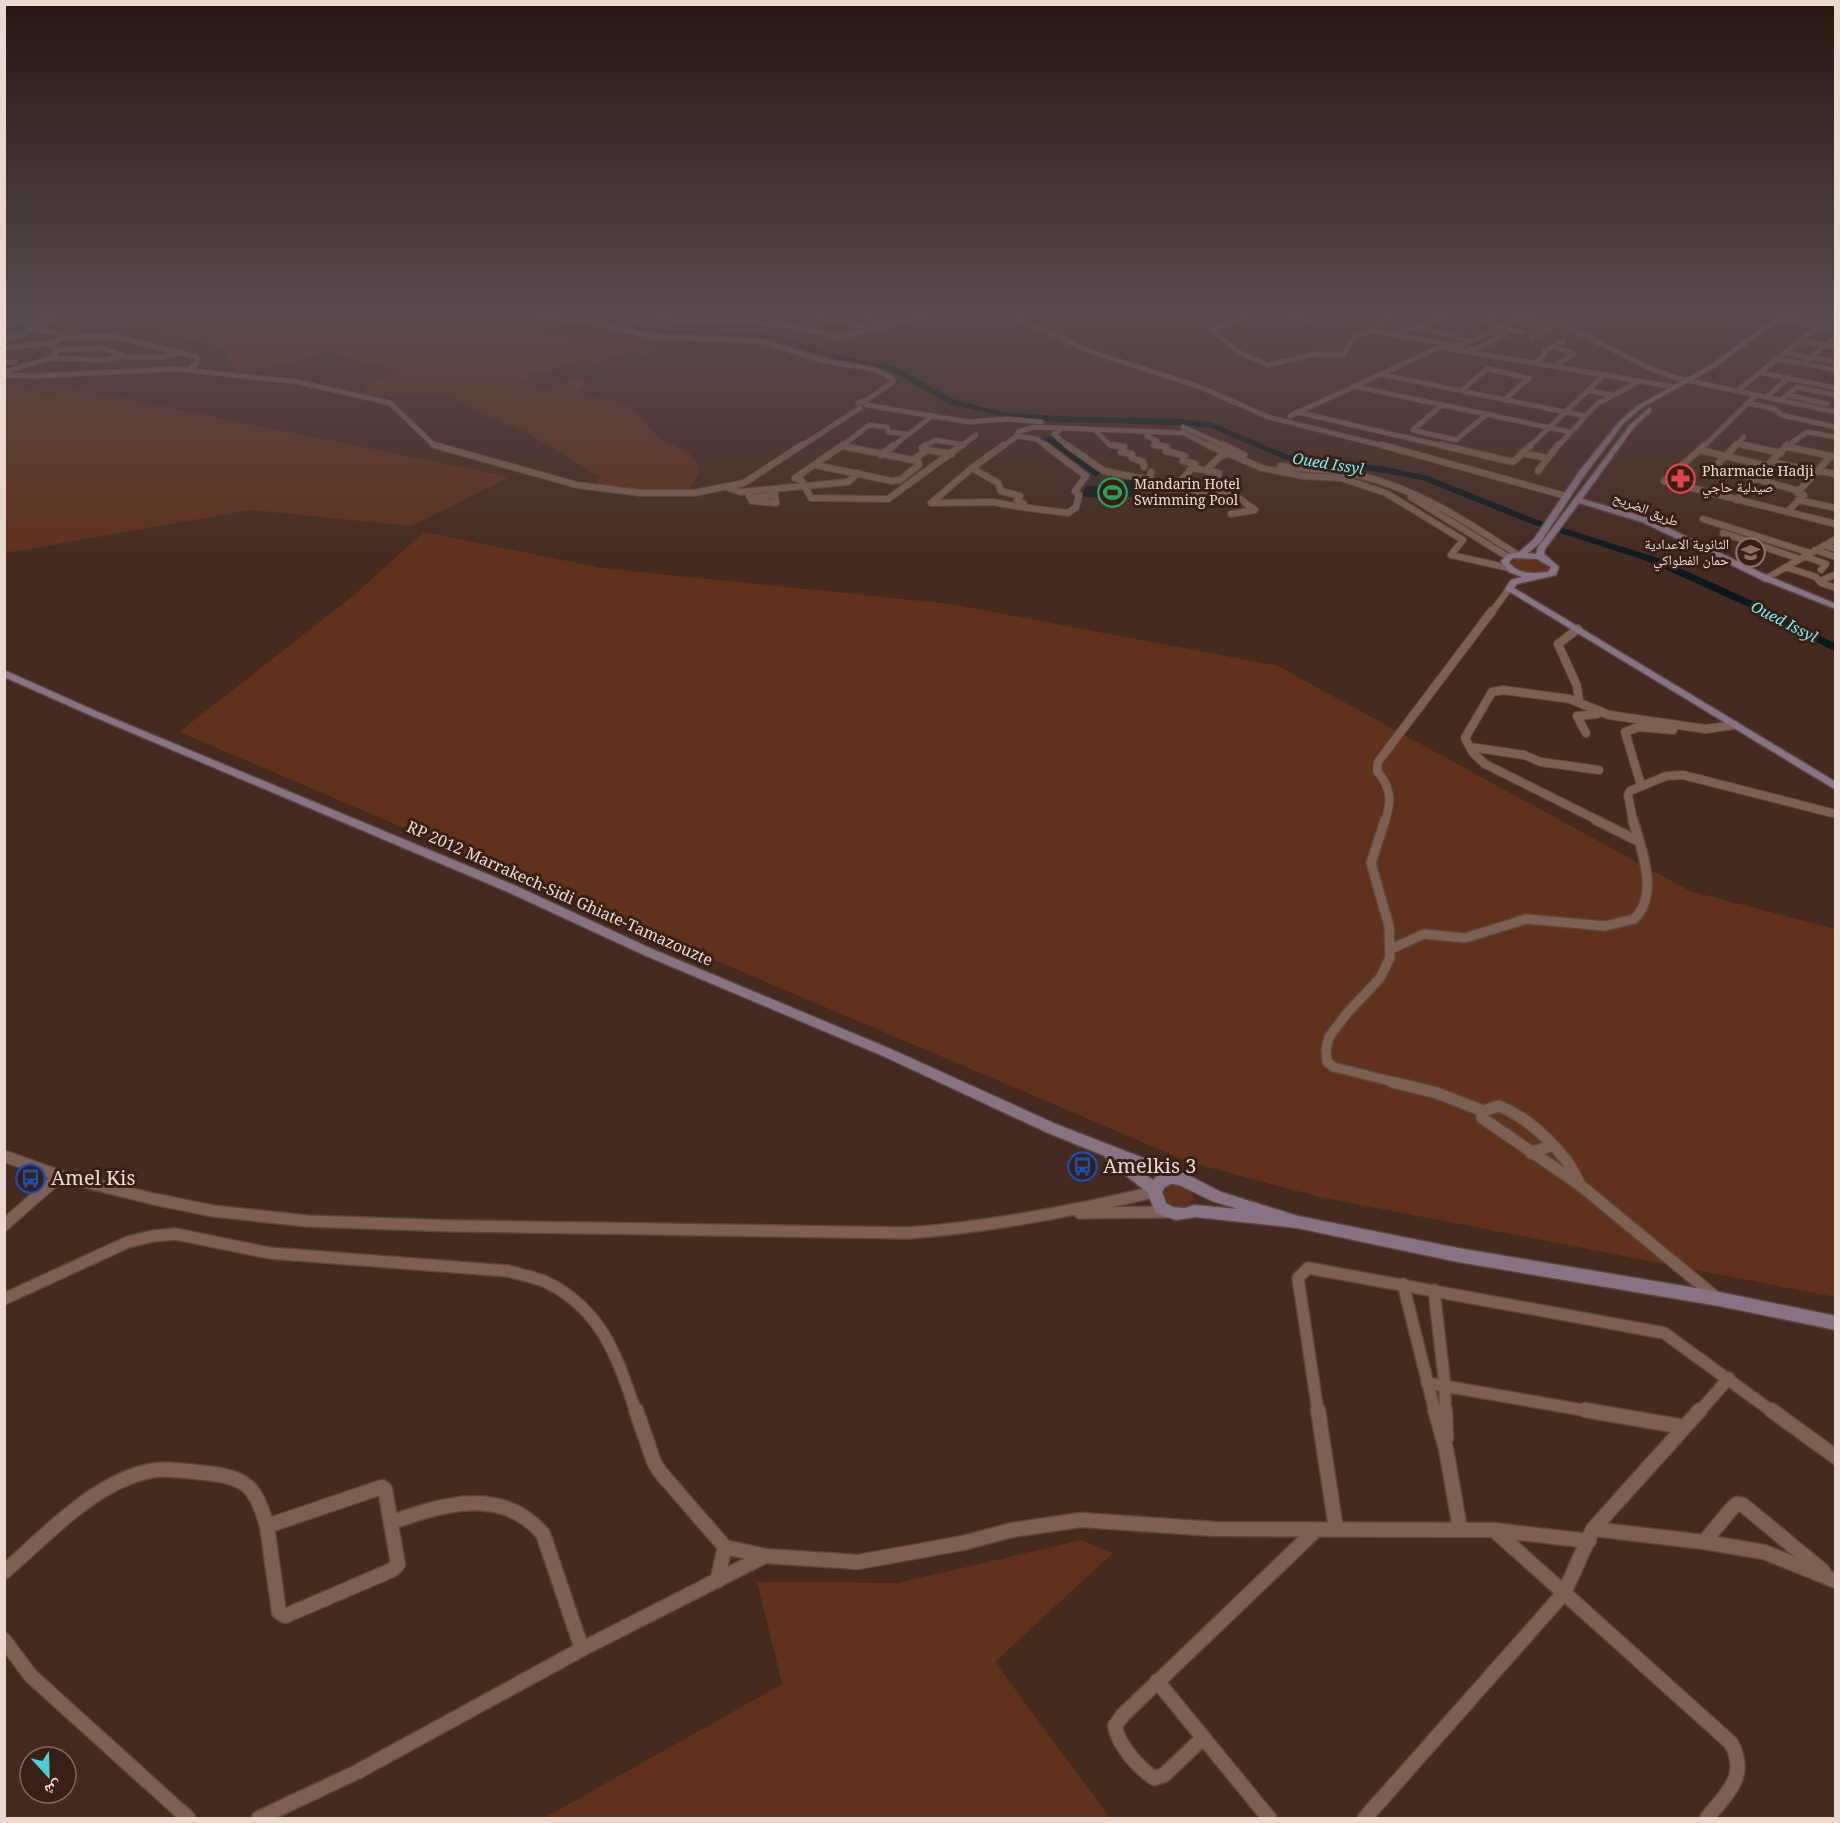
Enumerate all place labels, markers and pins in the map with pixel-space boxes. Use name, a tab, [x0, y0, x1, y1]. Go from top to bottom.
place label: Pharmacie Hadji صيدلية حاجي	[1702, 461, 1814, 499]
pharmacy icon: Pharmacie Hadji صيدلية حاجي	[1665, 463, 1697, 495]
place label: Mandarin Hotel Swimming Pool	[1134, 474, 1241, 509]
sports icon: Mandarin Hotel Swimming Pool	[1097, 476, 1129, 508]
place label: الثانوية الاعدادية حمان الفطواكي	[1644, 534, 1729, 572]
school or university icon: الثانوية الاعدادية حمان الفطواكي	[1734, 536, 1766, 568]
bus stop icon: Amelkis 3	[1066, 1150, 1098, 1182]
place label: Amelkis 3	[1103, 1152, 1196, 1179]
bus stop icon: Amel Kis	[14, 1162, 46, 1194]
place label: Amel Kis	[51, 1164, 136, 1191]

